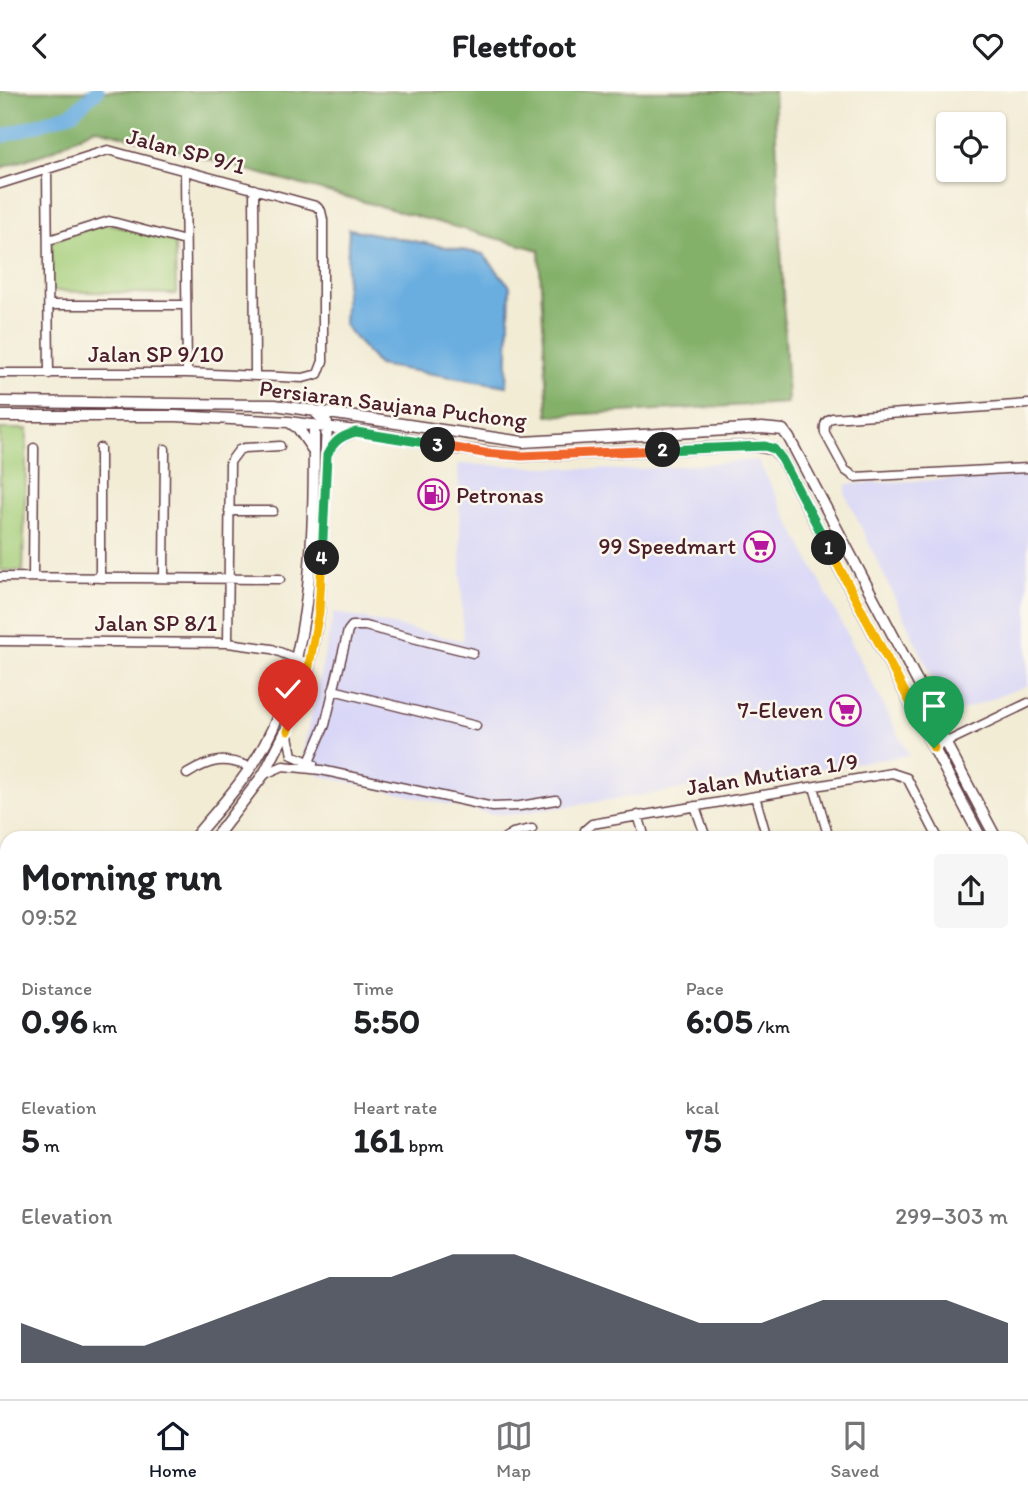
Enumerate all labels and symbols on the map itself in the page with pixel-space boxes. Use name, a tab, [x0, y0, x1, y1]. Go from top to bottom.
street label: Jalan SP 9/1	[123, 122, 249, 180]
street label: Jalan SP 9/10	[88, 340, 224, 368]
street label: Persiaran Saujana Puchong	[258, 374, 528, 434]
pin: 3	[420, 427, 456, 463]
pin: 2	[646, 433, 680, 467]
fuel station icon: Petronas	[416, 478, 450, 512]
place label: Petronas	[456, 481, 544, 509]
supermarket icon: 99 Speedmart	[742, 529, 776, 563]
pin: 1	[812, 531, 846, 566]
place label: 99 Speedmart	[598, 532, 736, 560]
pin: 4	[304, 540, 340, 575]
street label: Jalan SP 8/1	[95, 609, 218, 637]
pin	[258, 659, 318, 731]
pin	[904, 676, 964, 748]
supermarket icon: 7-Eleven	[829, 693, 863, 727]
place label: 7-Eleven	[738, 696, 823, 724]
street label: Jalan Mutiara 1/9	[684, 747, 860, 801]

